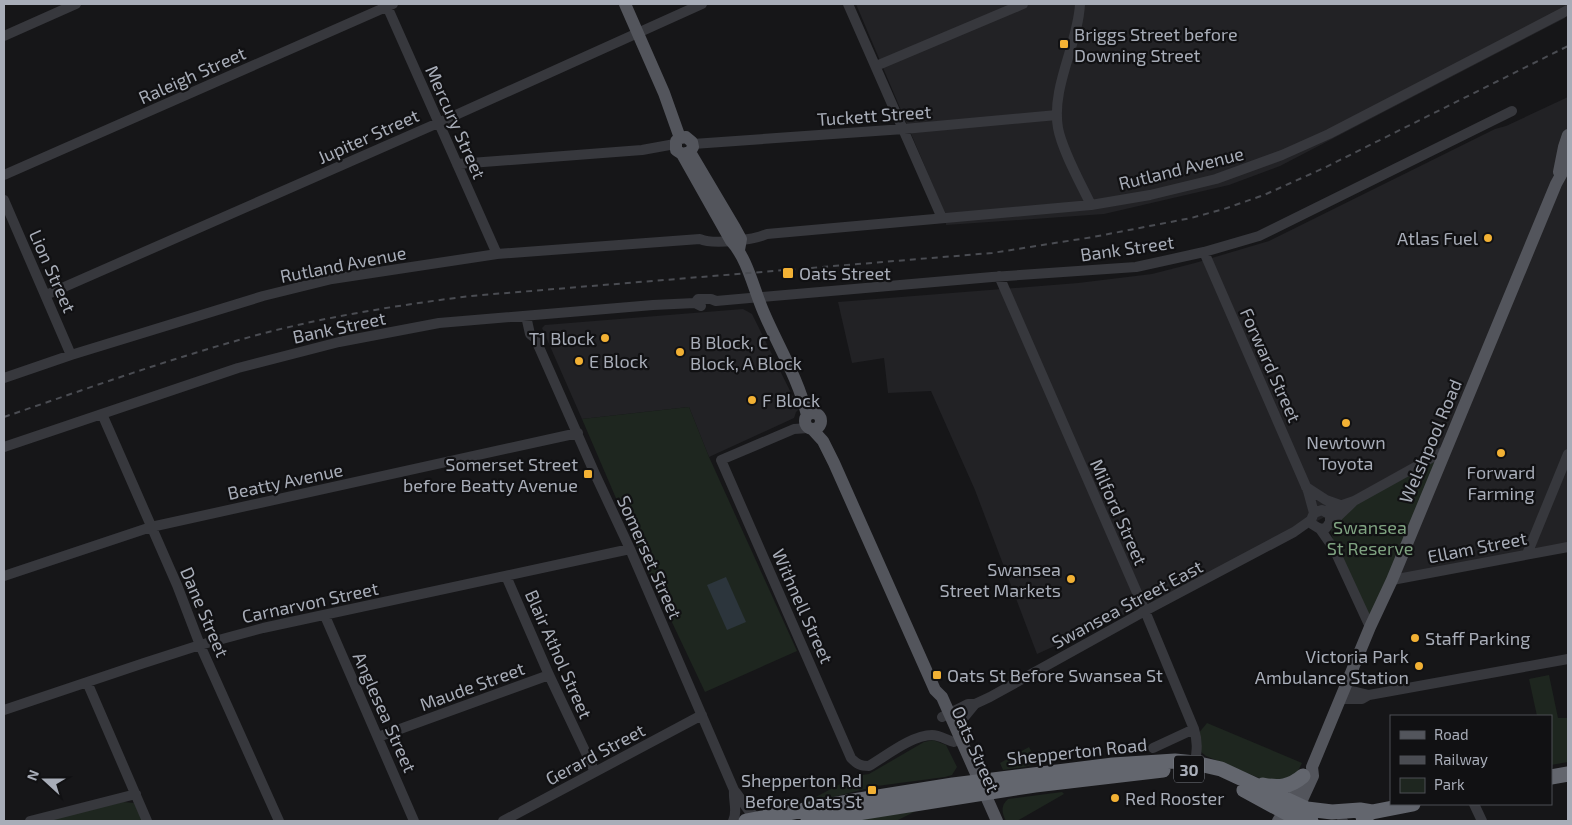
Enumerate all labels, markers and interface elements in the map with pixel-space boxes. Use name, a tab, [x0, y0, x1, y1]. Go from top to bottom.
place label: Briggs Street before Downing Street	[1074, 23, 1238, 66]
marker: Briggs Street before Downing Street	[1058, 38, 1070, 50]
street label: Raleigh Street	[135, 42, 249, 108]
street label: Mercury Street	[421, 62, 491, 182]
street label: Tuckett Street	[816, 100, 932, 130]
street label: Jupiter Street	[314, 104, 422, 168]
street label: Rutland Avenue	[1116, 142, 1246, 194]
street label: Lion Street	[25, 226, 81, 316]
place label: Atlas Fuel	[1397, 227, 1479, 249]
street label: Bank Street	[1079, 231, 1175, 265]
marker: Atlas Fuel	[1482, 232, 1494, 244]
street label: Rutland Avenue	[278, 241, 408, 287]
place label: Oats Street	[799, 262, 891, 284]
marker: Oats Street	[781, 266, 795, 280]
street label: Forward Street	[1236, 304, 1306, 426]
street label: Bank Street	[290, 306, 388, 348]
place label: T1 Block	[529, 327, 595, 349]
place label: B Block, C Block, A Block	[690, 331, 802, 374]
marker: T1 Block	[599, 332, 611, 344]
marker: B Block, C Block, A Block	[674, 346, 686, 358]
place label: E Block	[589, 350, 648, 372]
marker: E Block	[573, 355, 585, 367]
street label: Welshpool Road	[1394, 376, 1466, 506]
place label: F Block	[762, 389, 820, 411]
marker: F Block	[746, 394, 758, 406]
marker: Newtown Toyota	[1340, 417, 1352, 429]
place label: Newtown Toyota	[1306, 431, 1386, 474]
marker: Forward Farming	[1495, 447, 1507, 459]
place label: Somerset Street before Beatty Avenue	[403, 453, 578, 496]
street label: Milford Street	[1086, 456, 1152, 569]
street label: Beatty Avenue	[225, 458, 345, 504]
place label: Forward Farming	[1467, 461, 1535, 504]
marker: Somerset Street before Beatty Avenue	[582, 468, 594, 480]
street label: Somerset Street	[613, 492, 687, 622]
park label: Swansea St Reserve	[1327, 516, 1413, 559]
street label: Ellam Street	[1426, 527, 1529, 567]
street label: Withnell Street	[768, 545, 838, 667]
street label: Swansea Street East	[1048, 555, 1206, 653]
place label: Swansea Street Markets	[940, 558, 1061, 601]
street label: Dane Street	[176, 564, 234, 661]
marker: Swansea Street Markets	[1065, 573, 1077, 585]
street label: Carnarvon Street	[240, 577, 380, 627]
street label: Blair Athol Street	[521, 586, 597, 722]
place label: Staff Parking	[1425, 627, 1530, 649]
marker: Staff Parking	[1409, 632, 1421, 644]
place label: Victoria Park Ambulance Station	[1255, 645, 1409, 688]
street label: Anglesea Street	[349, 648, 421, 776]
street label: Maude Street	[417, 657, 528, 715]
marker: Victoria Park Ambulance Station	[1413, 660, 1425, 672]
place label: Oats St Before Swansea St	[947, 664, 1163, 686]
marker: Oats St Before Swansea St	[931, 669, 943, 681]
street label: Oats Street	[947, 703, 1005, 796]
legend	[1390, 715, 1552, 805]
street label: Gerard Street	[542, 719, 649, 789]
text: Road	[1434, 725, 1469, 743]
street label: Shepperton Road	[1006, 733, 1148, 769]
text: Railway	[1434, 750, 1488, 768]
north arrow	[20, 755, 70, 805]
road number: 30	[1174, 756, 1204, 782]
text: N	[23, 767, 42, 783]
place label: Shepperton Rd Before Oats St	[741, 769, 862, 812]
text: Park	[1434, 775, 1465, 793]
marker: Shepperton Rd Before Oats St	[866, 784, 878, 796]
place label: Red Rooster	[1125, 787, 1224, 809]
marker: Red Rooster	[1109, 792, 1121, 804]

